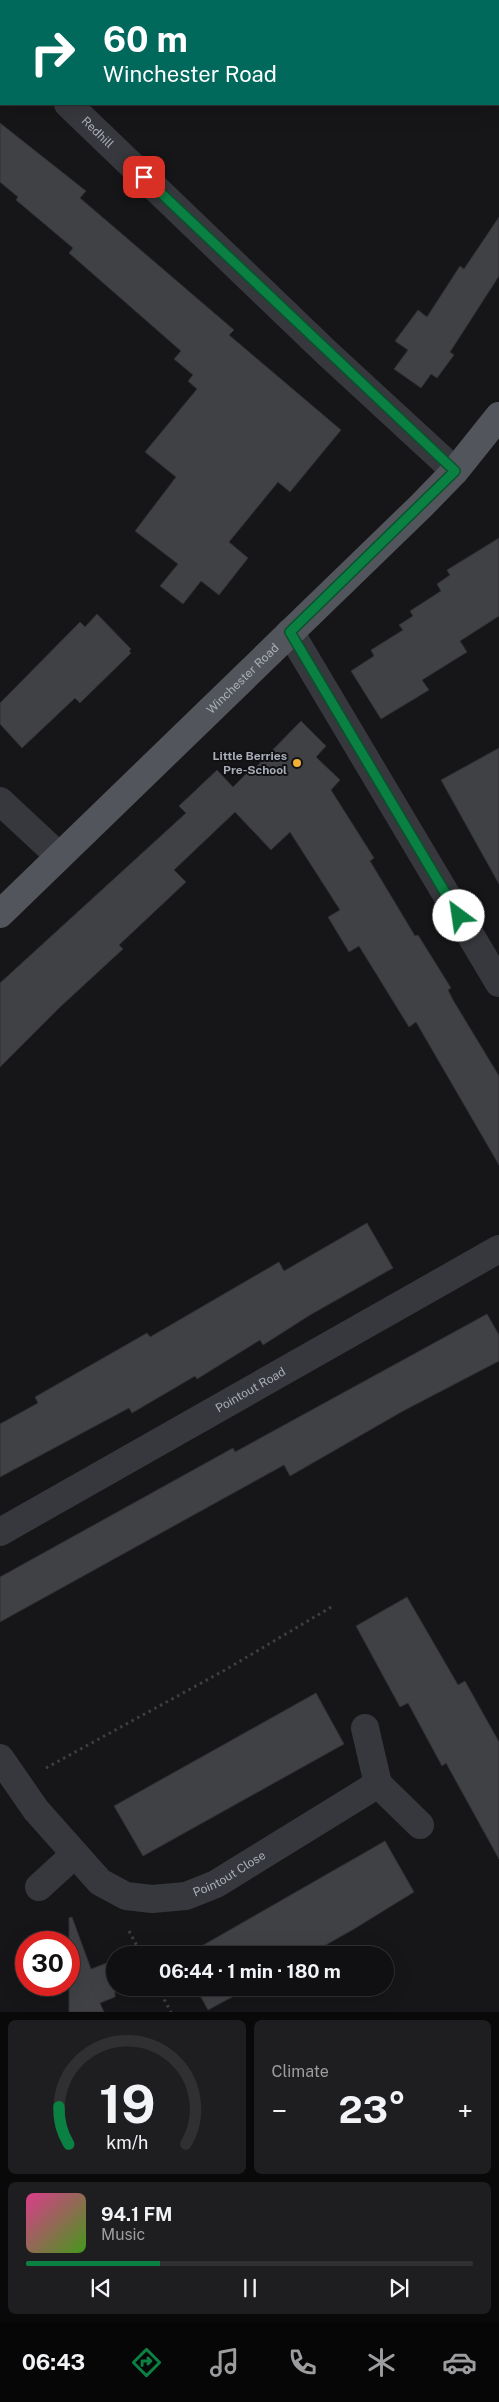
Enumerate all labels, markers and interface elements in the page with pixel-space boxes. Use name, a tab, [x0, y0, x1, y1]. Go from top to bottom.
text: 60 m	[103, 19, 188, 60]
icon: right	[20, 20, 85, 85]
text: Winchester Road	[103, 61, 277, 87]
street label: Redhill	[79, 114, 117, 151]
pin	[123, 156, 165, 198]
icon: arrive	[130, 163, 158, 191]
street label: Winchester Road	[204, 641, 282, 717]
place label: Little Berries Pre-School	[213, 749, 287, 777]
marker: Little Berries Pre-School	[291, 757, 303, 769]
position arrow	[432, 889, 484, 941]
street label: Pointout Road	[213, 1365, 288, 1415]
street label: Pointout Close	[191, 1848, 268, 1900]
speed limit sign: 30	[15, 1931, 80, 1996]
text: 06:44 · 1 min · 180 m	[159, 1960, 341, 1982]
text: Climate	[272, 2062, 329, 2081]
text: 19	[98, 2074, 155, 2135]
text: 23°	[339, 2087, 406, 2132]
text: −	[272, 2094, 287, 2127]
text: +	[457, 2094, 473, 2127]
text: km/h	[106, 2132, 148, 2153]
text: 94.1 FM	[101, 2203, 173, 2225]
text: Music	[101, 2225, 145, 2244]
icon: previous	[87, 2274, 115, 2302]
icon: pause	[236, 2274, 264, 2302]
icon: next	[385, 2274, 413, 2302]
icon: directions	[129, 2345, 164, 2380]
icon: music	[207, 2345, 242, 2380]
icon: phone	[285, 2345, 320, 2380]
icon: climate	[364, 2345, 399, 2380]
icon: car	[442, 2345, 477, 2380]
text: 06:43	[22, 2349, 85, 2375]

